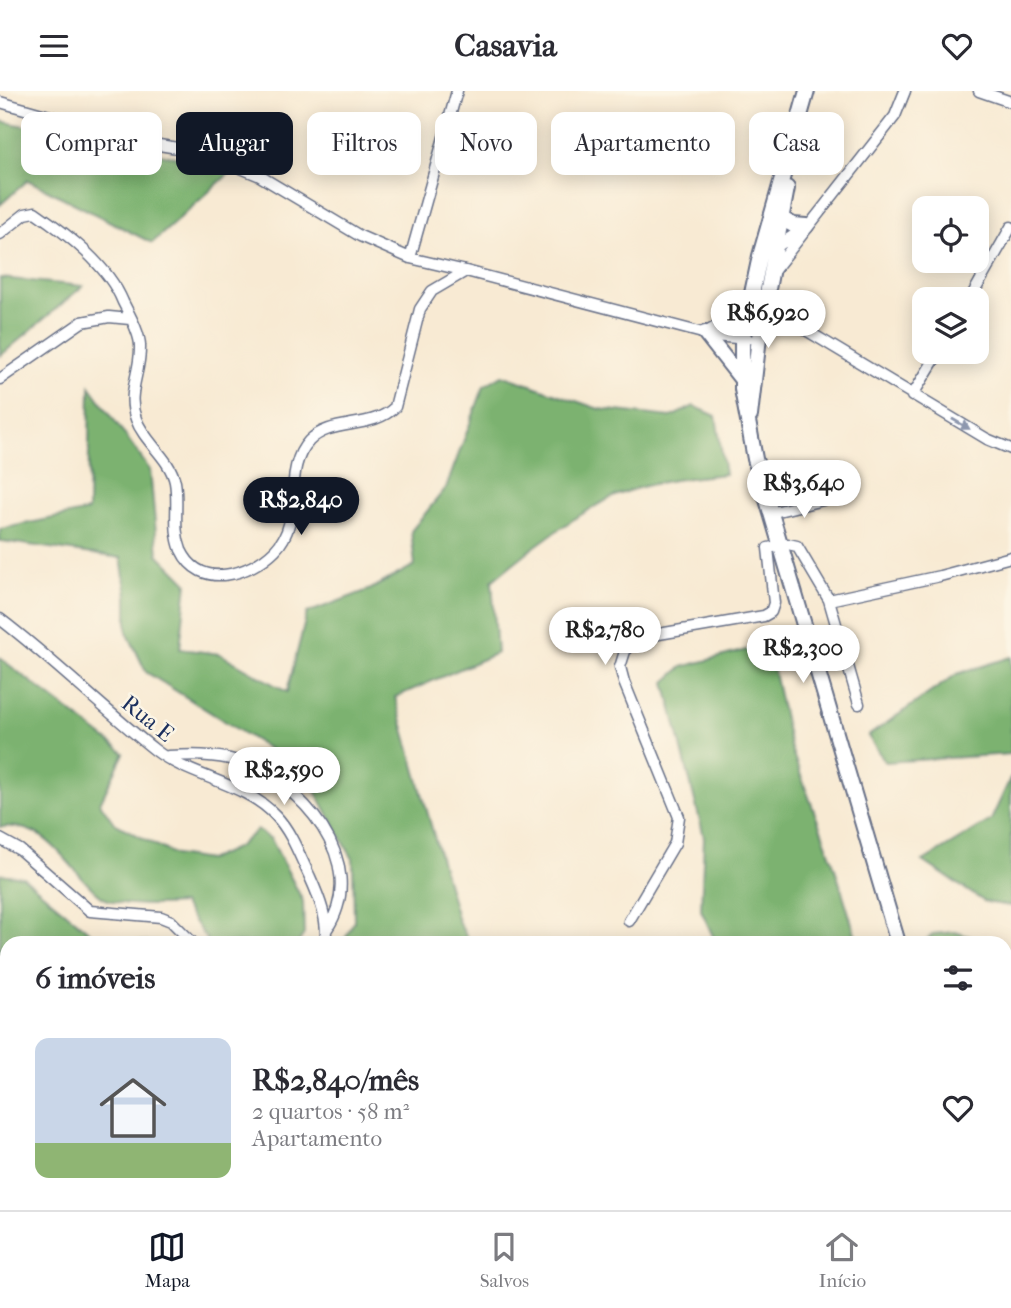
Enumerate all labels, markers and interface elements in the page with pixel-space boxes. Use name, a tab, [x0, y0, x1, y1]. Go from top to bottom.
icon: menu	[35, 27, 73, 65]
text: Casavia	[454, 27, 557, 64]
icon: heart	[938, 27, 976, 65]
chip: Comprar	[21, 112, 162, 175]
chip: Alugar	[176, 112, 293, 175]
chip: Filtros	[307, 112, 421, 175]
chip: Novo	[435, 112, 537, 175]
chip: Apartamento	[551, 112, 735, 175]
chip: Casa	[749, 112, 844, 175]
map controls	[912, 196, 989, 364]
button: locate	[912, 196, 989, 273]
button: layers	[912, 287, 989, 364]
pin: R$6,920	[703, 291, 833, 350]
text: R$6,920	[727, 299, 809, 326]
one-way arrow	[951, 418, 970, 430]
pin: R$3,640	[739, 461, 869, 520]
text: R$3,640	[763, 469, 845, 496]
pin: R$2,840	[236, 477, 366, 537]
text: R$2,840	[259, 486, 343, 513]
pin: R$2,780	[540, 607, 670, 667]
text: R$2,780	[565, 616, 645, 643]
pin: R$2,300	[738, 625, 868, 685]
text: R$2,300	[763, 634, 843, 661]
street label: Rua E	[116, 689, 179, 747]
pin: R$2,590	[219, 747, 349, 807]
text: R$2,590	[244, 756, 324, 783]
icon: filters	[939, 959, 977, 997]
text: 6 imóveis	[35, 961, 155, 996]
text: R$2,840/mês	[252, 1063, 419, 1098]
icon: home	[91, 1066, 175, 1150]
icon: heart	[939, 1089, 977, 1127]
text: 2 quartos · 58 m²	[252, 1098, 409, 1125]
text: Apartamento	[252, 1125, 382, 1152]
tab: Mapa	[145, 1228, 190, 1292]
tab: Salvos	[480, 1228, 529, 1292]
tab: Início	[819, 1228, 866, 1292]

